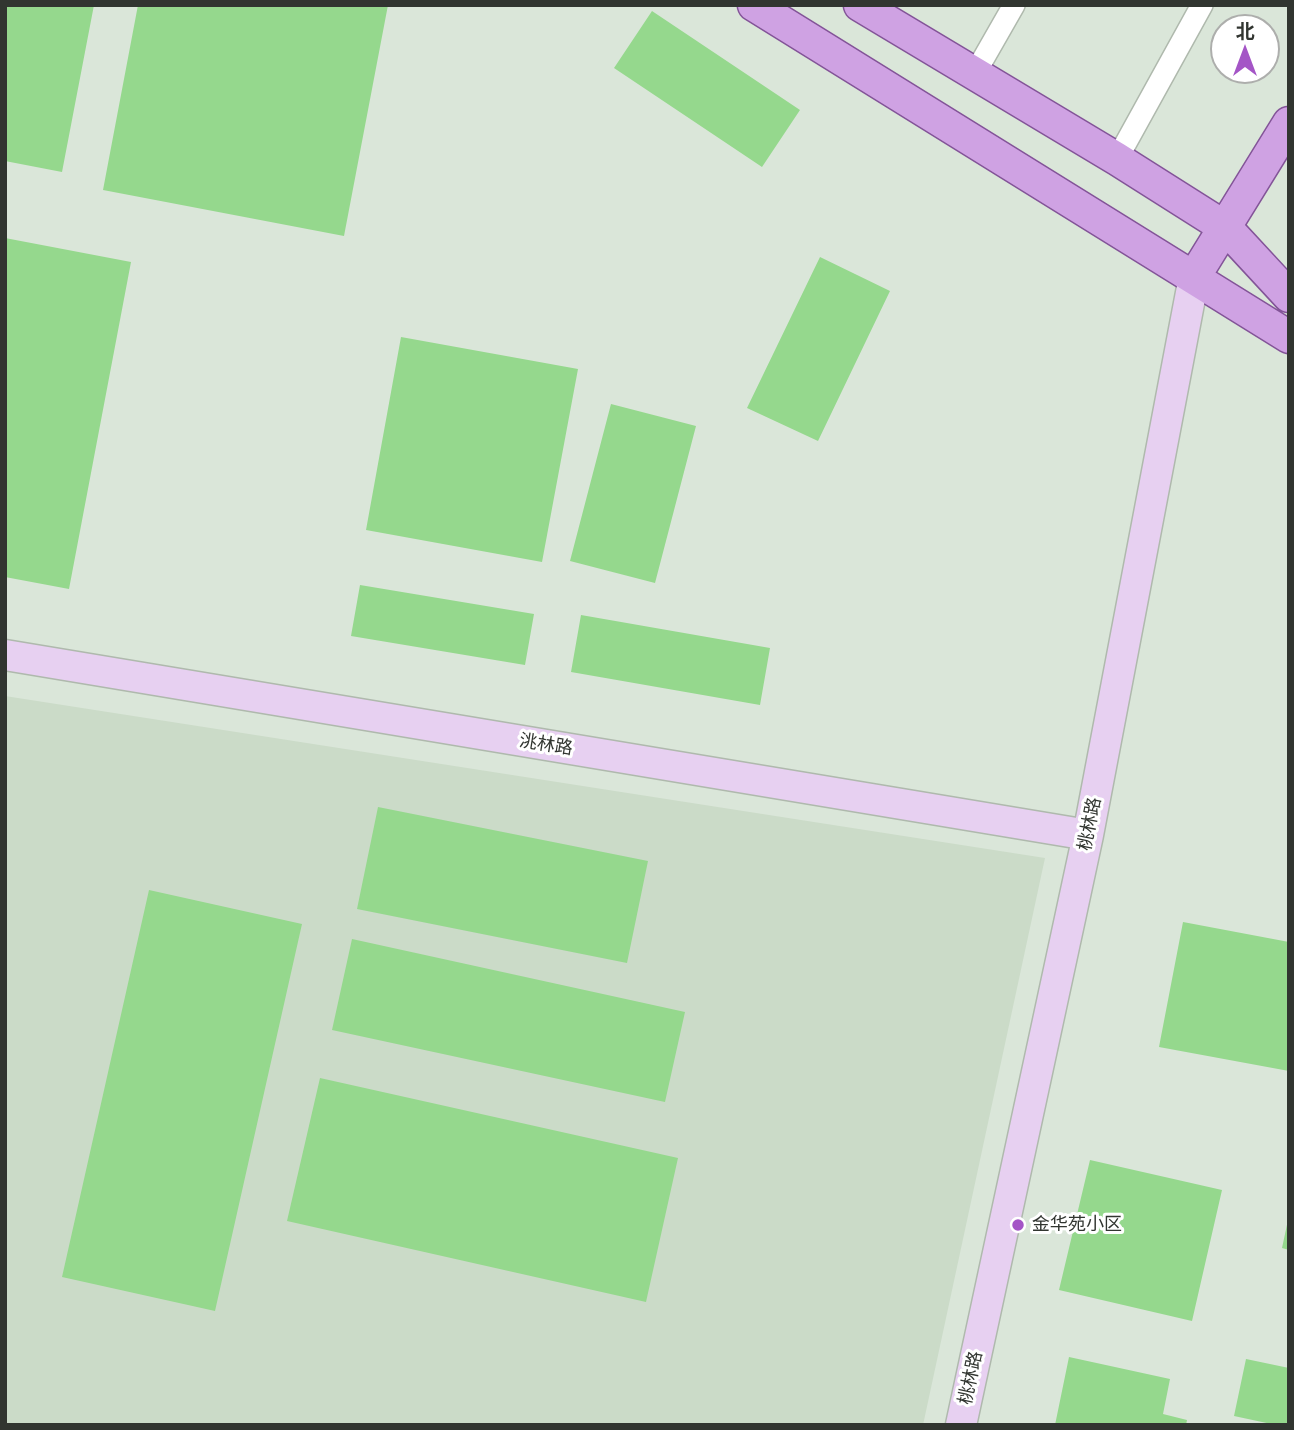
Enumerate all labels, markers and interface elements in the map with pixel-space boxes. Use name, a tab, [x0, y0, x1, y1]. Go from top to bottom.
north arrow	[1210, 14, 1280, 84]
text: 北	[1235, 16, 1255, 44]
street label: 洮林路	[518, 730, 574, 760]
street label: 桃林路	[1074, 795, 1106, 853]
place label: 金华苑小区	[1032, 1214, 1122, 1236]
marker: 金华苑小区	[1010, 1217, 1026, 1233]
street label: 桃林路	[955, 1349, 987, 1407]

